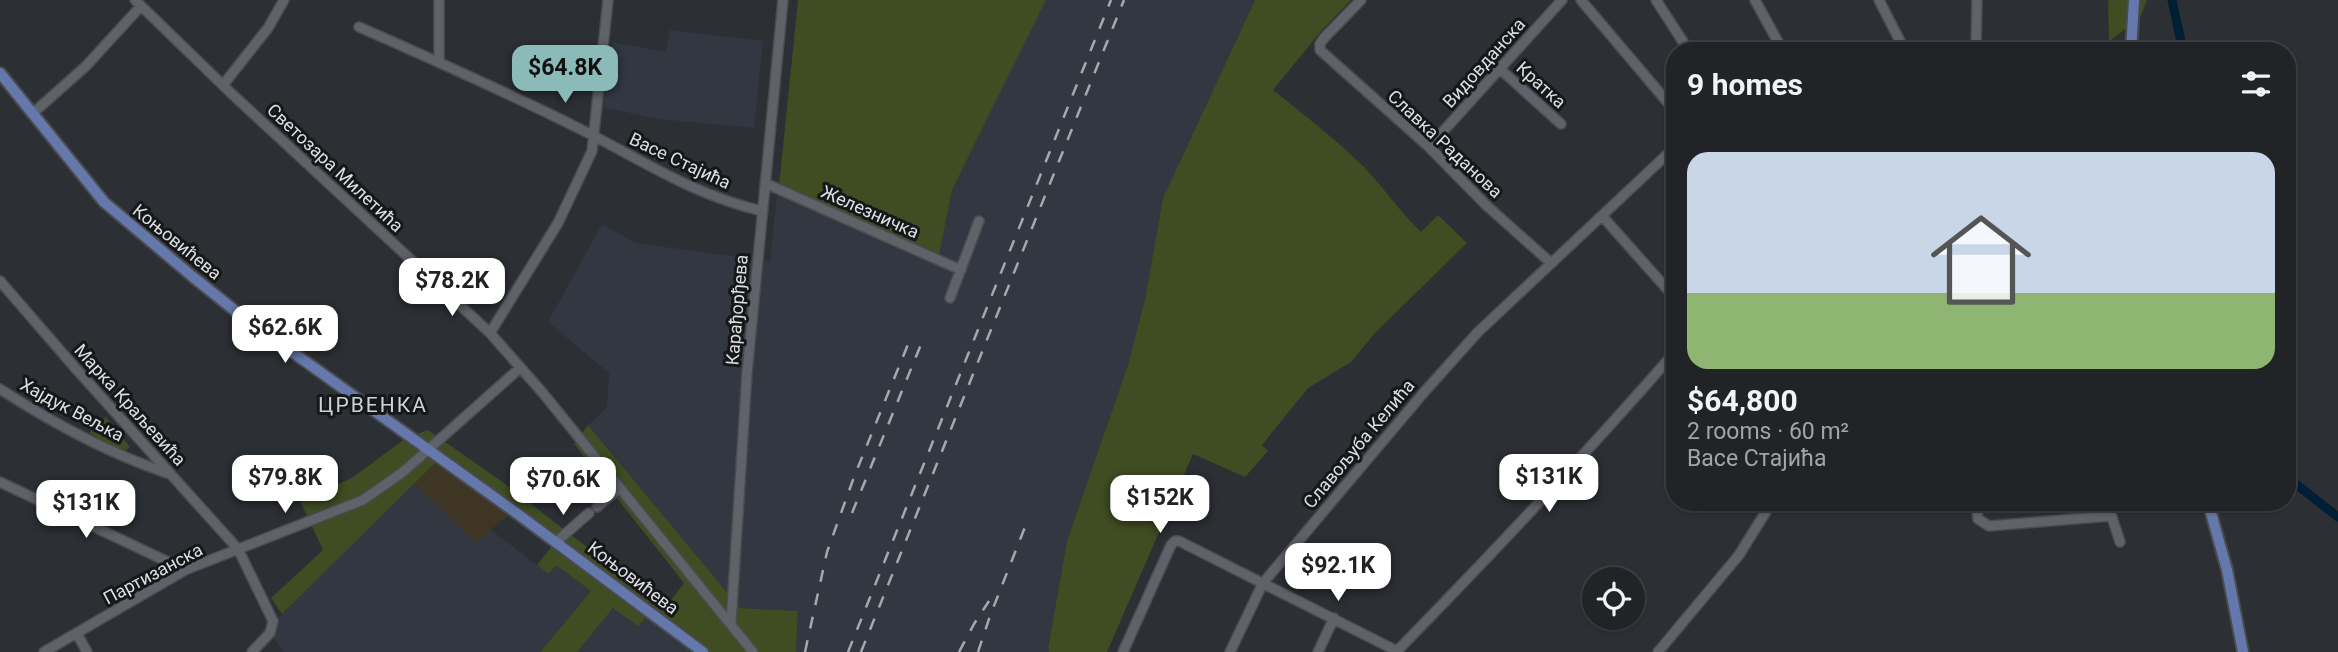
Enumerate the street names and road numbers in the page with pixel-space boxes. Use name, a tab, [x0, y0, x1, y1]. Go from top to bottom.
street label: Видовданска	[1438, 14, 1529, 112]
street label: Кратка	[1512, 57, 1570, 112]
street label: Славка Раданова	[1384, 85, 1507, 202]
street label: Светозара Милетића	[263, 99, 408, 236]
street label: Васе Стајића	[626, 128, 734, 193]
street label: Железничка	[818, 181, 922, 242]
street label: Коњовићева	[129, 200, 226, 284]
street label: Карађорђева	[721, 254, 752, 366]
street label: Марка Краљевића	[70, 340, 190, 470]
street label: Хајдук Вељка	[17, 373, 128, 446]
street label: Славољуба Келића	[1299, 375, 1419, 512]
street label: Коњовићева	[584, 537, 683, 618]
street label: Партизанска	[100, 539, 206, 608]

